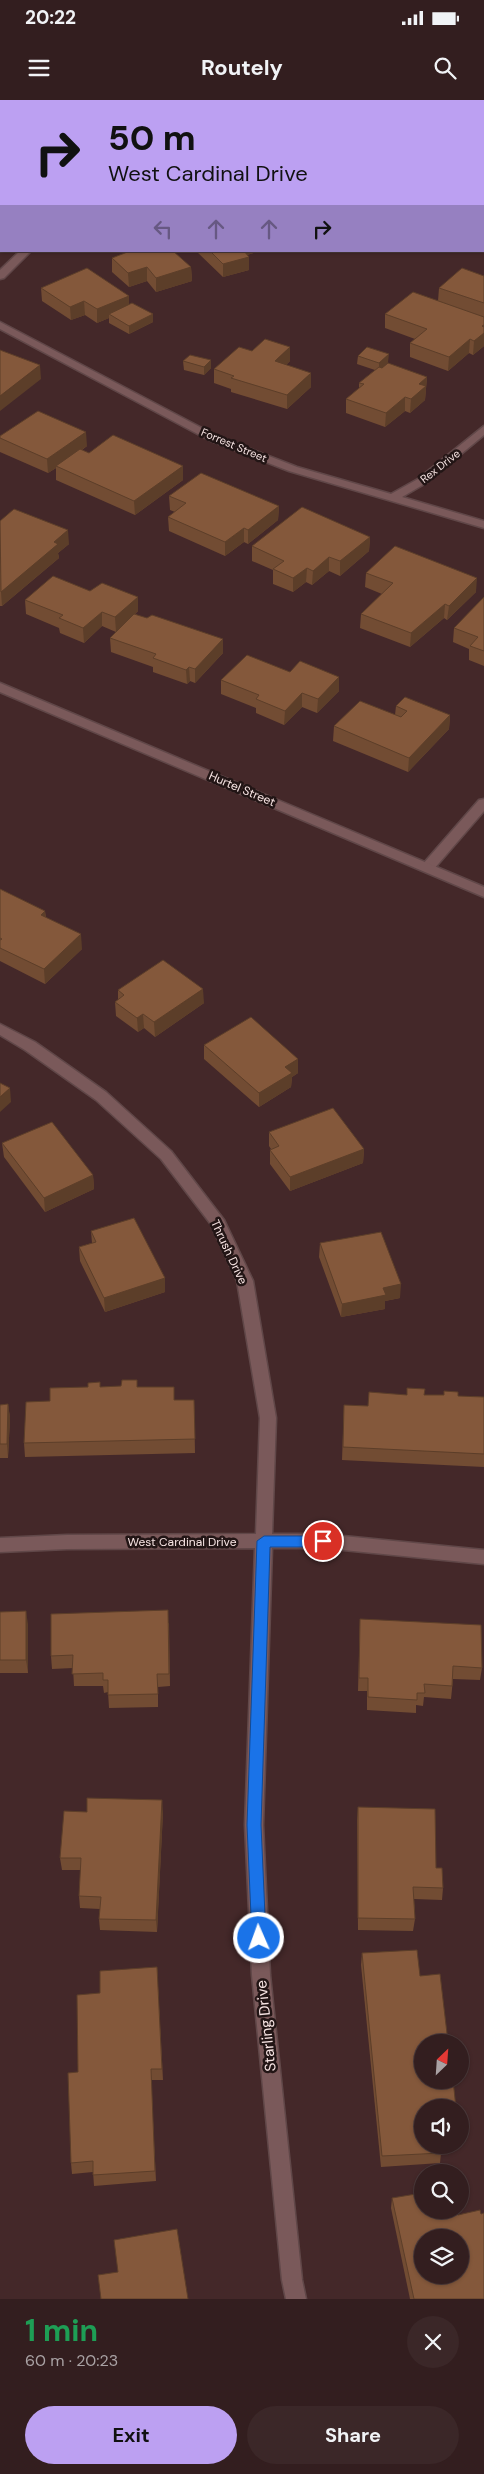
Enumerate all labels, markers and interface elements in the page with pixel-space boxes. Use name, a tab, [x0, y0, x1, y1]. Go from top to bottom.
text: 20:22	[25, 5, 76, 30]
text: Routely	[201, 53, 283, 82]
icon: menu	[25, 54, 53, 82]
icon: search	[431, 54, 459, 82]
text: 50 m	[108, 115, 196, 161]
icon: right	[25, 120, 90, 185]
text: West Cardinal Drive	[108, 159, 308, 188]
icon: left	[149, 215, 177, 243]
icon: ahead	[202, 215, 230, 243]
icon: ahead	[255, 215, 283, 243]
icon: right	[308, 215, 336, 243]
street label: Forrest Street	[199, 425, 269, 465]
street label: Rex Drive	[417, 446, 463, 486]
street label: Hurtel Street	[206, 768, 278, 810]
street label: Thrush Drive	[207, 1217, 251, 1287]
pin	[302, 1520, 344, 1562]
icon: arrive	[309, 1527, 337, 1555]
street label: West Cardinal Drive	[128, 1534, 237, 1550]
position arrow	[232, 1911, 284, 1963]
street label: Starling Drive	[251, 1979, 281, 2073]
north arrow	[414, 2034, 469, 2089]
map controls	[414, 2034, 469, 2284]
button: sound	[414, 2099, 469, 2154]
button: search	[414, 2164, 469, 2219]
button: layers	[414, 2229, 469, 2284]
text: 1 min	[25, 2311, 98, 2350]
button: close	[407, 2316, 459, 2368]
text: 60 m · 20:23	[25, 2350, 118, 2371]
button: Exit	[25, 2406, 237, 2464]
button: Share	[247, 2406, 459, 2464]

